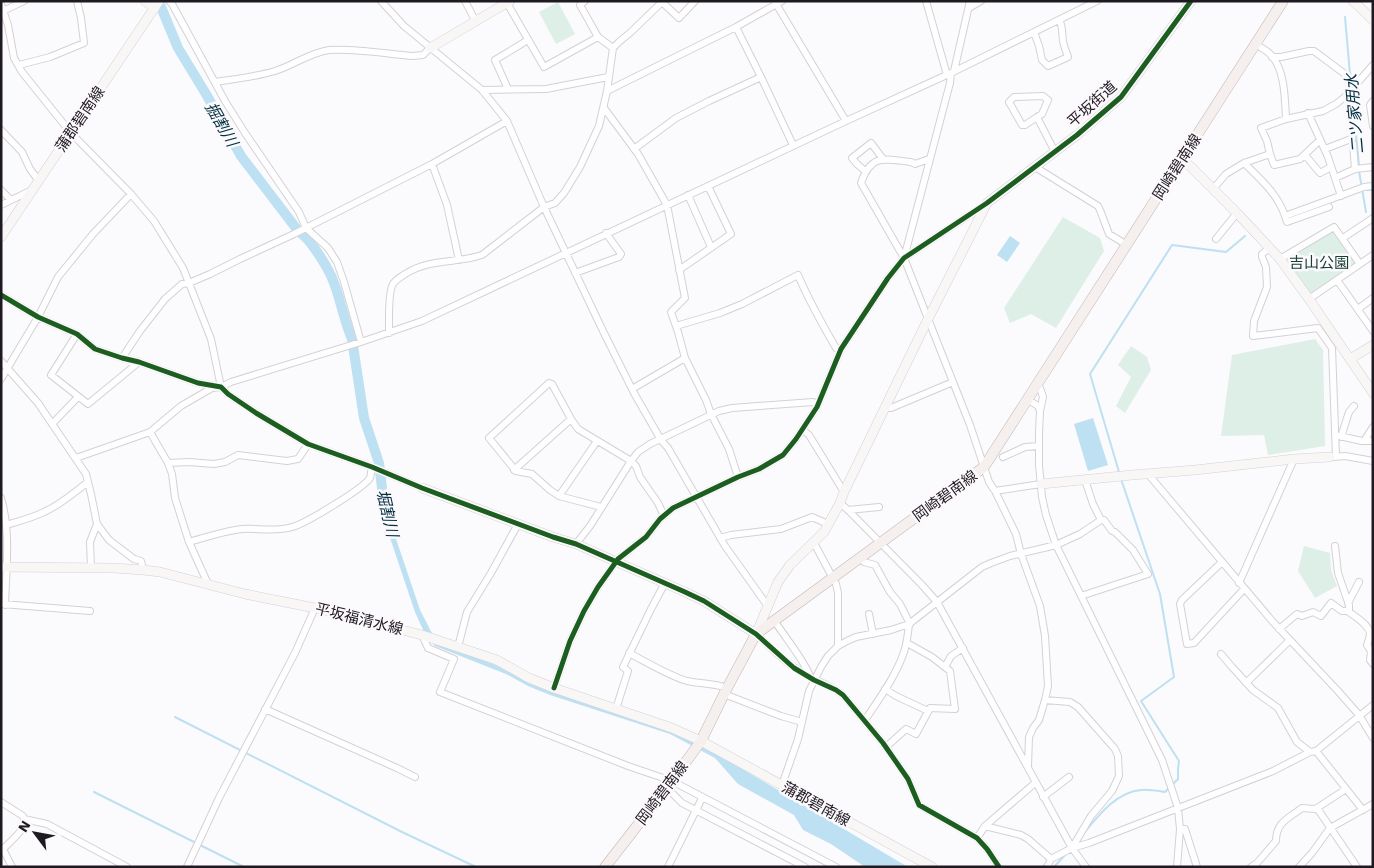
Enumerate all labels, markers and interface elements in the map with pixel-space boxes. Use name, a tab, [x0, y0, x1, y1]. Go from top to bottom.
water label: 二ツ家用水	[1341, 71, 1367, 155]
street label: 平坂街道	[1064, 77, 1120, 131]
street label: 蒲郡碧南線	[52, 83, 108, 155]
water label: 掘割川	[201, 99, 243, 152]
street label: 岡崎碧南線	[1149, 131, 1205, 203]
park label: 吉山公園	[1289, 254, 1349, 272]
street label: 岡崎碧南線	[909, 467, 981, 525]
water label: 堀割川	[373, 488, 403, 541]
street label: 平坂福清水線	[313, 599, 405, 639]
street label: 岡崎碧南線	[632, 758, 692, 828]
street label: 蒲郡碧南線	[779, 778, 853, 830]
north arrow	[10, 808, 60, 858]
text: N	[14, 817, 34, 835]

